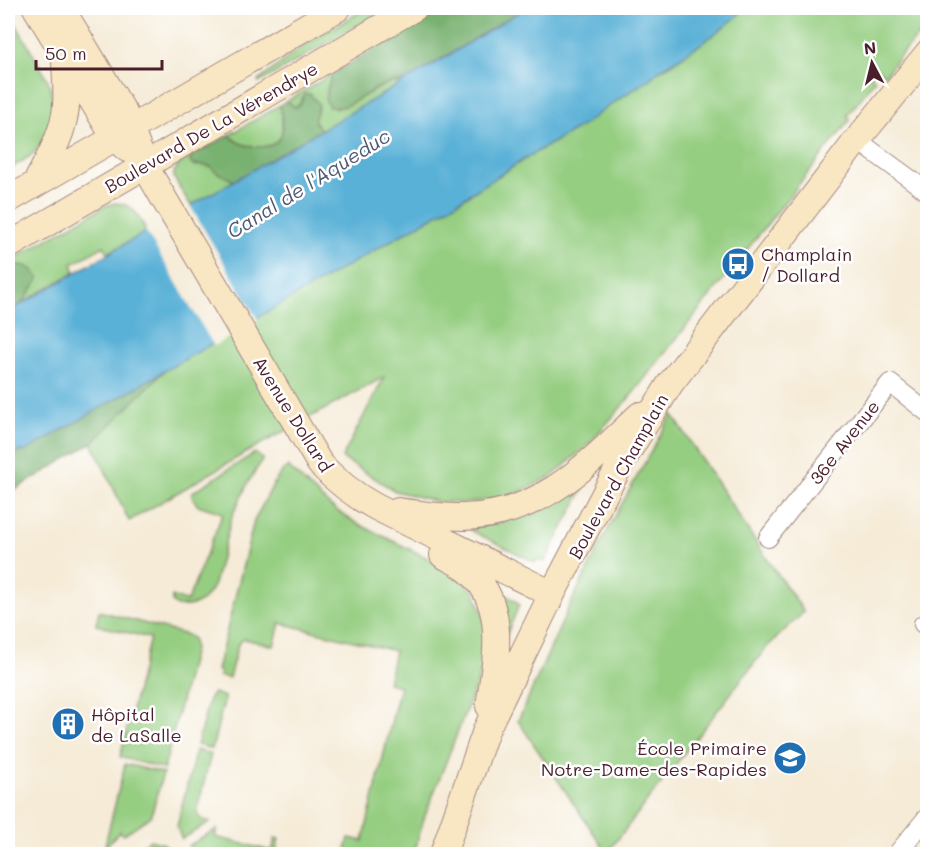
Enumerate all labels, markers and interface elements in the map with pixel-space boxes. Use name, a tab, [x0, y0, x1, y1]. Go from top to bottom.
scale bar	[36, 33, 162, 71]
north arrow	[842, 33, 902, 93]
text: N	[863, 36, 877, 59]
text: 50 m	[45, 41, 87, 65]
street label: Boulevard De La Vérendrye	[100, 56, 322, 198]
water label: Canal de l'Aqueduc	[221, 122, 395, 244]
place label: Champlain / Dollard	[761, 242, 852, 287]
bus stop icon: Champlain / Dollard	[720, 246, 756, 282]
street label: Avenue Dollard	[248, 352, 338, 476]
street label: Boulevard Champlain	[563, 389, 673, 563]
street label: 36e Avenue	[804, 395, 884, 489]
place label: Hôpital de LaSalle	[91, 702, 182, 747]
building icon: Hôpital de LaSalle	[50, 706, 86, 742]
place label: École Primaire Notre-Dame-des-Rapides	[541, 736, 767, 781]
school or university icon: École Primaire Notre-Dame-des-Rapides	[772, 740, 808, 776]

